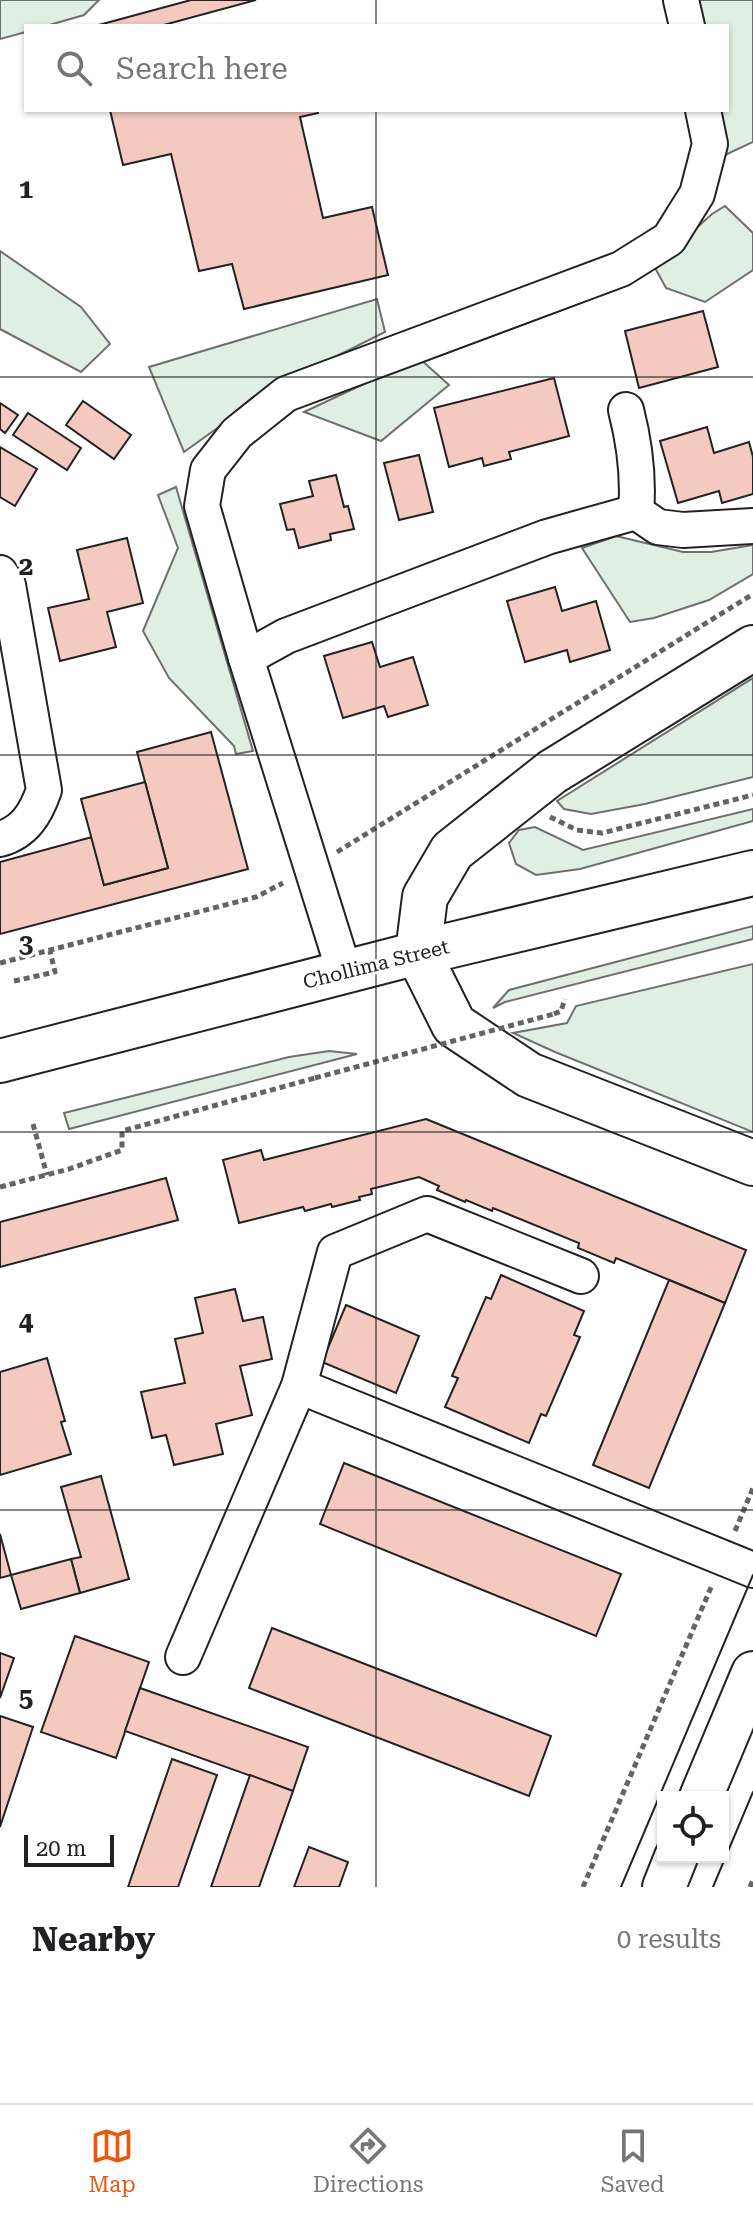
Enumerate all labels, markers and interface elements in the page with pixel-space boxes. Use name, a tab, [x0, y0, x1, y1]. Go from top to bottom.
search box	[24, 24, 729, 112]
icon: search	[52, 46, 96, 90]
text: Search here	[116, 51, 288, 86]
text: 1	[19, 174, 33, 204]
text: 2	[19, 551, 33, 581]
text: 3	[19, 929, 33, 959]
street label: Chollima Street	[300, 934, 452, 994]
text: 4	[19, 1306, 34, 1336]
text: 5	[19, 1683, 33, 1713]
map controls	[657, 1791, 729, 1863]
button: locate	[657, 1791, 729, 1863]
scale bar	[24, 1831, 114, 1867]
text: 20 m	[36, 1836, 86, 1861]
text: Nearby	[32, 1919, 155, 1959]
text: 0 results	[617, 1924, 721, 1954]
tab: Map	[89, 2124, 136, 2197]
tab: Directions	[313, 2124, 423, 2197]
tab: Saved	[601, 2124, 664, 2197]

